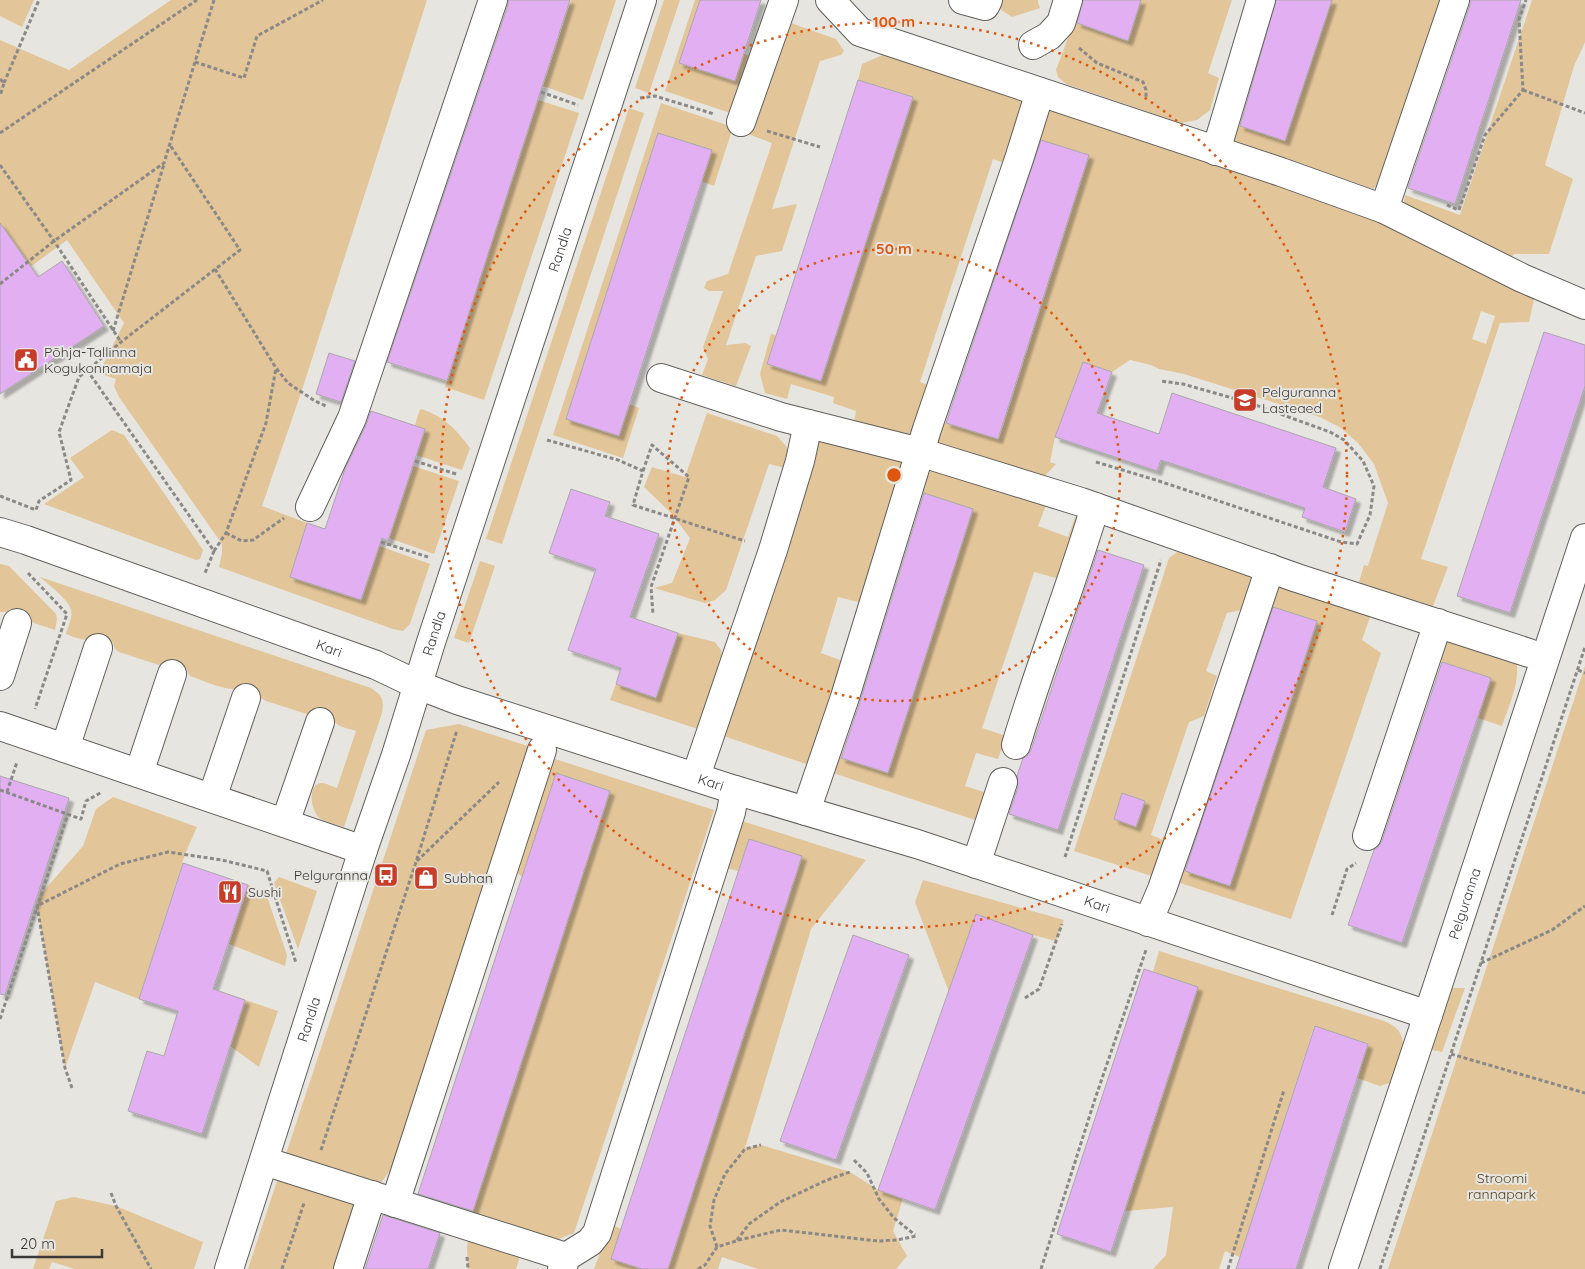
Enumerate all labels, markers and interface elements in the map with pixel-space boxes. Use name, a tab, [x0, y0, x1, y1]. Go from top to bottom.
text: 100 m	[873, 12, 915, 31]
street label: Randla	[544, 225, 576, 274]
text: 50 m	[876, 239, 912, 258]
place label: Põhja-Tallinna Kogukonnamaja	[44, 343, 152, 377]
public building icon: Põhja-Tallinna Kogukonnamaja	[13, 347, 39, 373]
place label: Pelguranna Lasteaed	[1262, 383, 1336, 417]
school or university icon: Pelguranna Lasteaed	[1232, 387, 1258, 413]
centre of rings	[885, 466, 903, 484]
street label: Randla	[418, 608, 450, 658]
street label: Kari	[314, 635, 344, 661]
street label: Kari	[696, 770, 726, 795]
bus stop icon: Pelguranna	[373, 862, 399, 888]
shop icon: Subhan	[413, 865, 439, 891]
place label: Pelguranna	[294, 866, 368, 884]
street label: Pelguranna	[1444, 866, 1485, 942]
place label: Subhan	[444, 869, 493, 887]
restaurant icon: Sushi	[217, 879, 243, 905]
place label: Sushi	[248, 883, 281, 901]
street label: Kari	[1082, 892, 1112, 917]
street label: Randla	[293, 995, 324, 1044]
park label: Stroomi rannapark	[1468, 1169, 1536, 1203]
scale bar	[12, 1226, 102, 1258]
text: 20 m	[20, 1234, 55, 1253]

